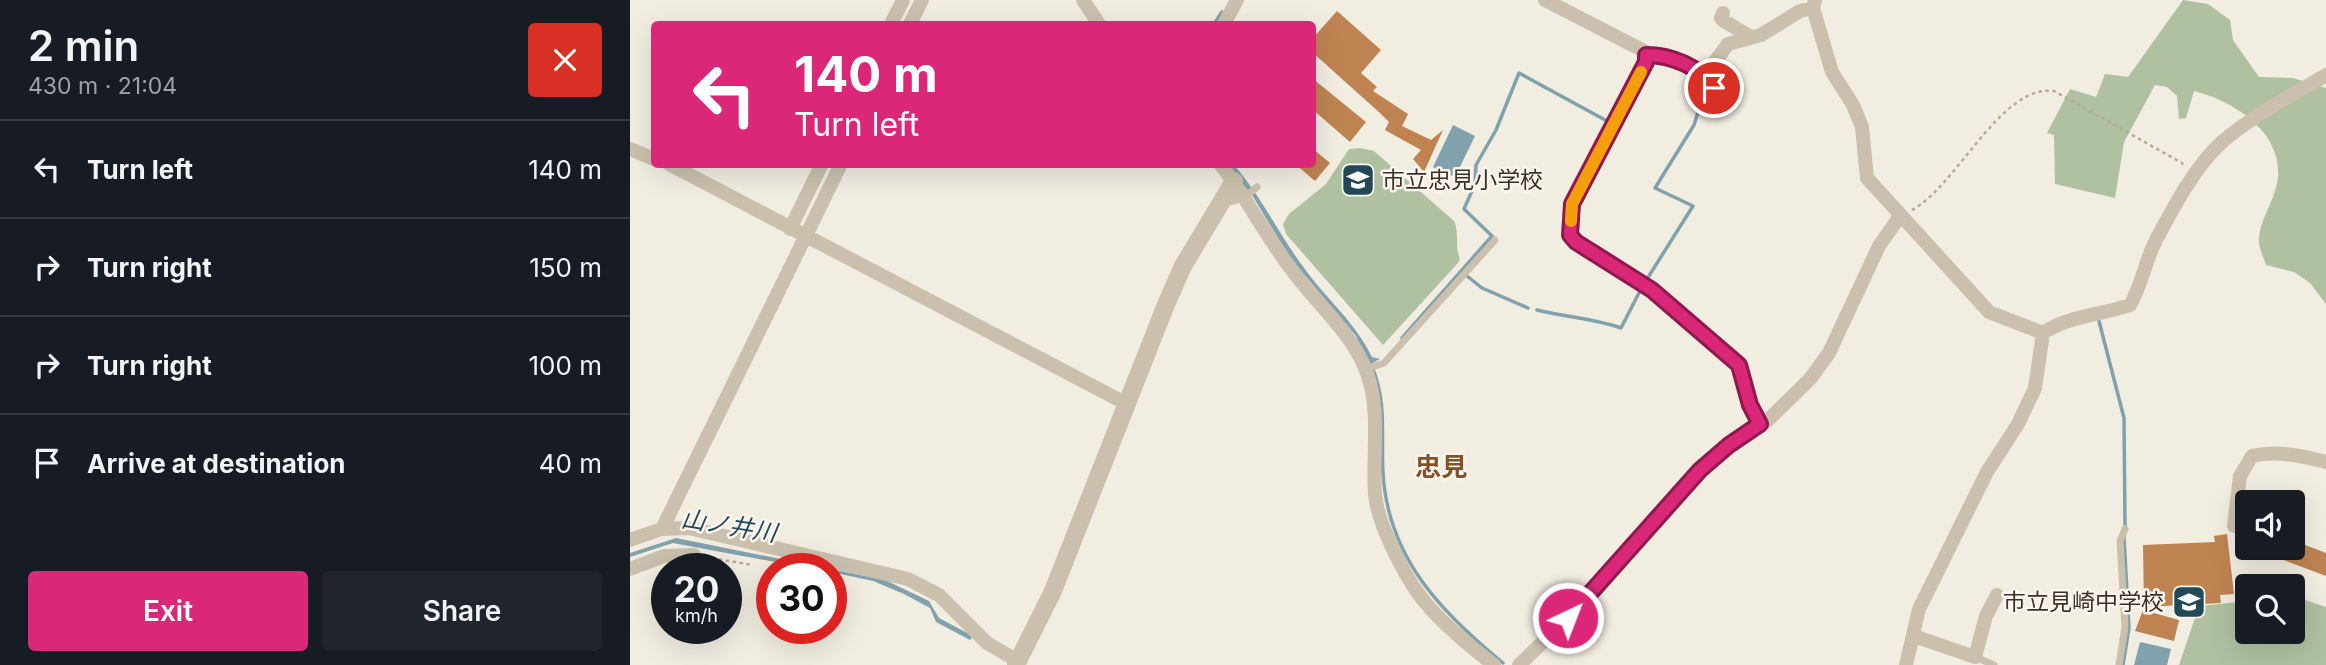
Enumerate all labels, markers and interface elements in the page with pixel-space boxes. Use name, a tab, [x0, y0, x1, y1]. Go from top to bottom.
text: 2 min	[28, 20, 139, 71]
button: close	[528, 23, 602, 97]
text: 140 m	[794, 45, 938, 104]
icon: left	[679, 49, 770, 140]
pin	[1684, 58, 1744, 118]
icon: arrive	[1695, 69, 1733, 107]
text: 430 m · 21:04	[28, 72, 177, 100]
text: Turn left	[794, 105, 919, 144]
icon: left	[28, 150, 66, 188]
text: Turn left	[87, 154, 193, 185]
text: 140 m	[528, 154, 602, 185]
school or university icon: 市立忠見小学校	[1339, 161, 1377, 199]
place label: 市立忠見小学校	[1382, 166, 1543, 194]
icon: right	[28, 248, 66, 286]
text: Turn right	[87, 252, 212, 283]
text: 150 m	[529, 252, 602, 283]
icon: right	[28, 346, 66, 384]
text: Turn right	[87, 350, 212, 381]
text: 100 m	[529, 350, 602, 381]
icon: arrive	[28, 444, 66, 482]
text: Arrive at destination	[87, 448, 346, 479]
text: 40 m	[539, 448, 602, 479]
district label: 忠見	[1415, 451, 1467, 482]
map controls	[2235, 490, 2305, 644]
button: sound	[2235, 490, 2305, 560]
water label: 山ノ井川	[679, 504, 782, 548]
speed limit sign: 30	[756, 553, 847, 644]
text: 20	[674, 568, 719, 610]
button: Exit	[28, 571, 308, 651]
button: Share	[322, 571, 602, 651]
button: search	[2235, 574, 2305, 644]
position arrow	[1531, 581, 1605, 655]
school or university icon: 市立見崎中学校	[2170, 583, 2208, 621]
place label: 市立見崎中学校	[2003, 588, 2164, 616]
text: km/h	[675, 605, 718, 626]

